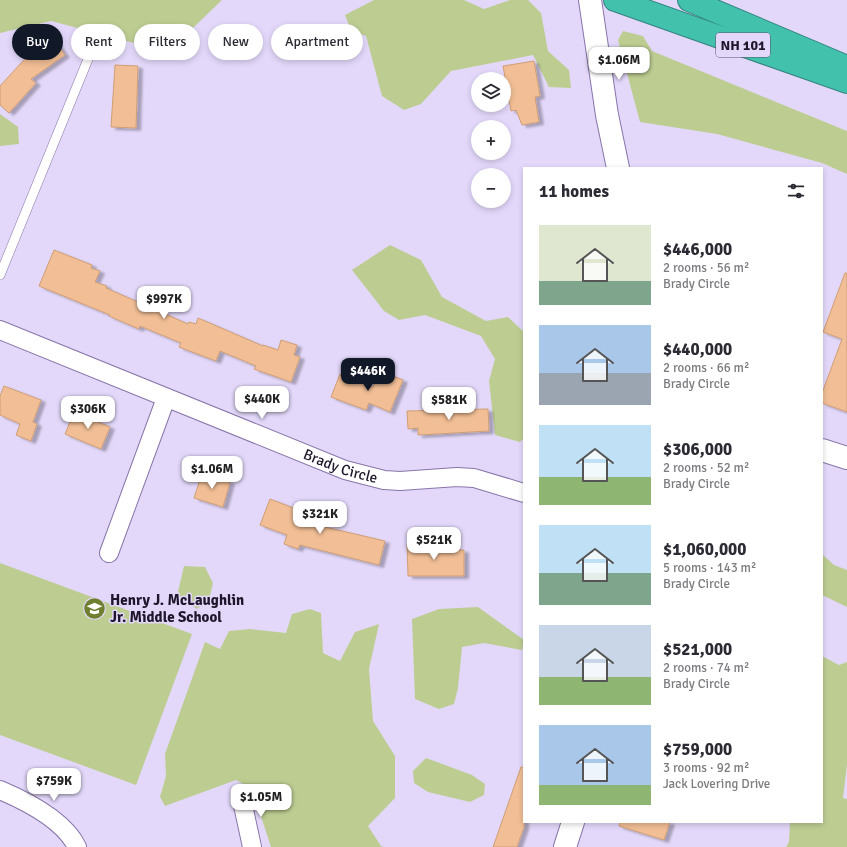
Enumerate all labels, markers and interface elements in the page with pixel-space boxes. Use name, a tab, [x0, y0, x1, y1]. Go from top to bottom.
chip: Buy	[12, 24, 63, 60]
chip: Rent	[71, 24, 126, 60]
chip: Filters	[134, 24, 200, 60]
chip: New	[208, 24, 263, 60]
chip: Apartment	[271, 24, 363, 60]
road number: NH 101	[716, 33, 770, 57]
pin: $1.06M	[586, 47, 652, 81]
text: $1.06M	[598, 52, 640, 68]
map controls	[471, 72, 511, 208]
button: layers	[471, 72, 511, 112]
button: +	[471, 120, 511, 160]
button: −	[471, 168, 511, 208]
icon: filters	[785, 180, 807, 202]
text: 11 homes	[539, 181, 609, 202]
text: $446,000	[663, 239, 732, 260]
icon: home	[571, 241, 619, 289]
text: 2 rooms · 56 m²	[663, 260, 749, 276]
text: Brady Circle	[663, 276, 730, 292]
pin: $997K	[136, 286, 192, 320]
text: $997K	[146, 291, 182, 307]
text: $440,000	[663, 339, 732, 360]
icon: home	[571, 341, 619, 389]
pin: $446K	[340, 358, 396, 392]
text: 2 rooms · 66 m²	[663, 360, 749, 376]
text: $446K	[350, 363, 386, 379]
text: Brady Circle	[663, 376, 730, 392]
pin: $440K	[234, 386, 290, 420]
pin: $581K	[421, 387, 477, 421]
text: $440K	[244, 391, 280, 407]
text: $581K	[431, 392, 467, 408]
pin: $306K	[60, 396, 116, 430]
text: $306K	[70, 401, 106, 417]
text: $306,000	[663, 439, 732, 460]
icon: home	[571, 441, 619, 489]
street label: Brady Circle	[301, 445, 380, 487]
pin: $1.06M	[179, 456, 245, 490]
text: 2 rooms · 52 m²	[663, 460, 749, 476]
text: $1.06M	[191, 461, 233, 477]
text: Brady Circle	[663, 476, 730, 492]
pin: $321K	[292, 501, 348, 535]
text: $321K	[302, 506, 338, 522]
pin: $521K	[406, 527, 462, 561]
text: $521K	[416, 532, 452, 548]
text: $1,060,000	[663, 539, 746, 560]
icon: home	[571, 541, 619, 589]
text: 5 rooms · 143 m²	[663, 560, 756, 576]
text: Brady Circle	[663, 576, 730, 592]
place label: Henry J. McLaughlin Jr. Middle School	[110, 591, 244, 626]
school or university icon: Henry J. McLaughlin Jr. Middle School	[82, 596, 108, 622]
text: $521,000	[663, 639, 732, 660]
icon: home	[571, 641, 619, 689]
text: 2 rooms · 74 m²	[663, 660, 749, 676]
text: Brady Circle	[663, 676, 730, 692]
text: $759,000	[663, 739, 732, 760]
icon: home	[571, 741, 619, 789]
text: 3 rooms · 92 m²	[663, 760, 749, 776]
pin: $759K	[26, 768, 82, 802]
text: $759K	[36, 773, 72, 789]
text: Jack Lovering Drive	[663, 776, 770, 792]
pin: $1.05M	[228, 784, 294, 818]
text: $1.05M	[240, 789, 282, 805]

